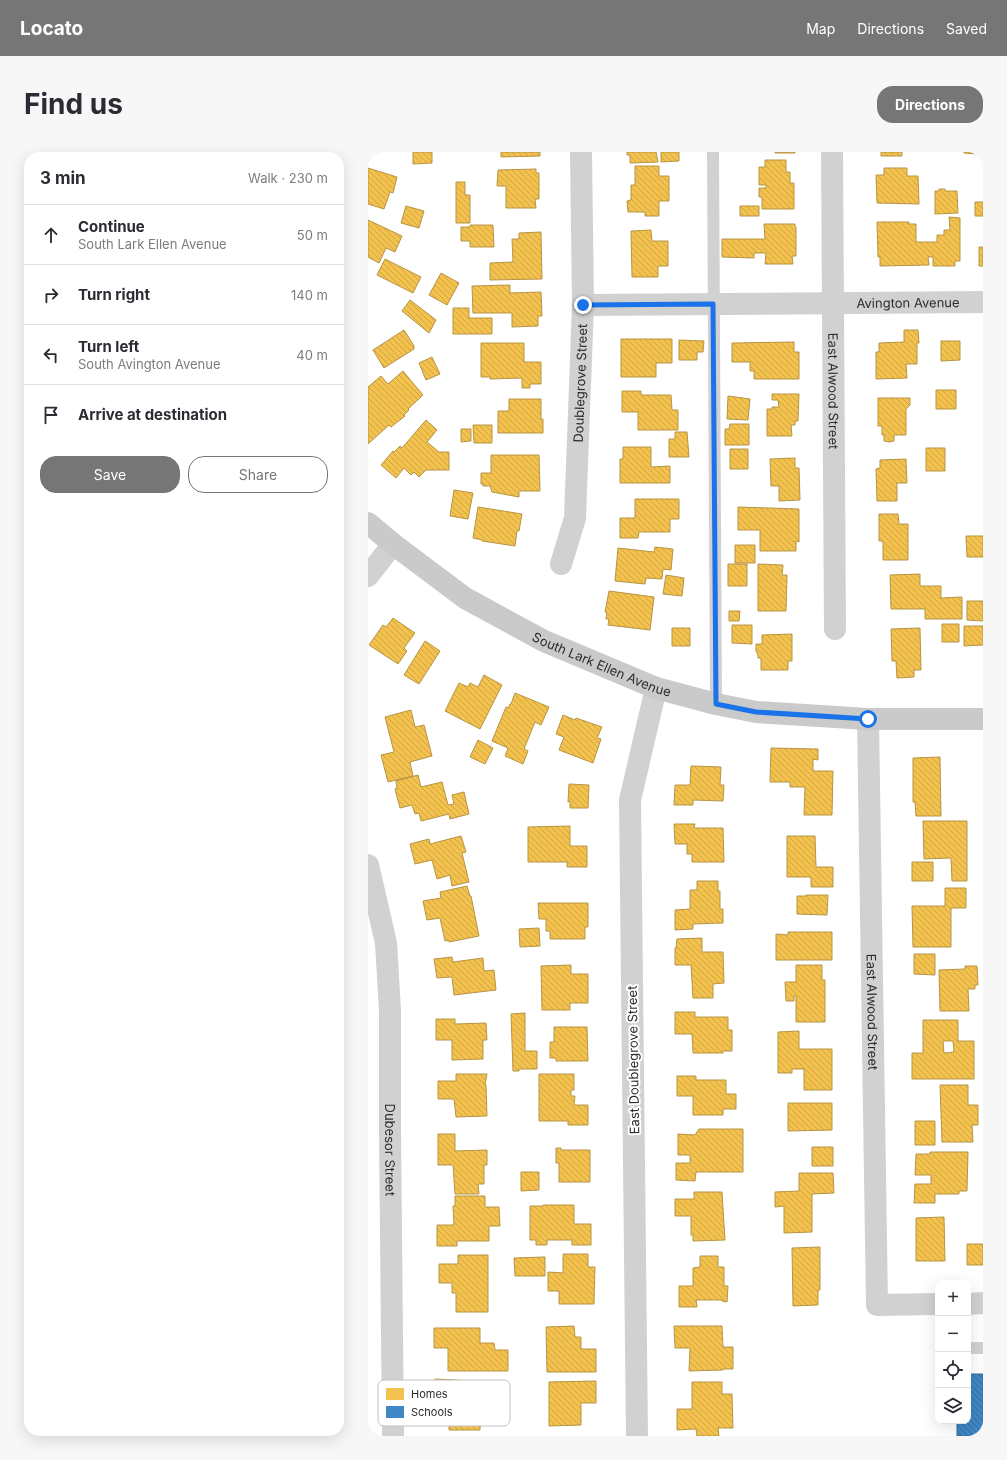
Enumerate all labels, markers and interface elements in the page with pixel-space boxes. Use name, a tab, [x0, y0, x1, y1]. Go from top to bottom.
text: Locato	[20, 17, 83, 40]
text: Map	[806, 20, 835, 37]
text: Directions	[857, 20, 924, 37]
text: Saved	[946, 20, 987, 37]
button: Directions	[877, 86, 983, 123]
text: Find us	[24, 87, 123, 121]
text: 3 min	[40, 168, 86, 188]
text: Walk · 230 m	[248, 170, 328, 186]
text: Continue	[78, 217, 145, 236]
icon: ahead	[40, 224, 62, 246]
text: 50 m	[297, 227, 328, 243]
text: South Lark Ellen Avenue	[78, 236, 227, 252]
icon: right	[40, 284, 62, 306]
text: Turn right	[78, 285, 150, 304]
text: 140 m	[291, 287, 328, 303]
street label: Avington Avenue	[856, 294, 960, 311]
route end	[574, 296, 592, 314]
street label: Doublegrove Street	[570, 323, 590, 443]
street label: East Alwood Street	[825, 333, 842, 449]
text: Turn left	[78, 337, 139, 356]
icon: left	[40, 344, 62, 366]
text: 40 m	[296, 347, 328, 363]
text: South Avington Avenue	[78, 356, 221, 372]
icon: arrive	[40, 404, 62, 426]
text: Arrive at destination	[78, 405, 227, 424]
button: Save	[40, 456, 180, 493]
button: Share	[188, 456, 328, 493]
street label: South Lark Ellen Avenue	[530, 628, 673, 700]
route start	[859, 710, 877, 728]
street label: East Alwood Street	[864, 954, 881, 1070]
street label: East Doublegrove Street	[624, 986, 642, 1134]
street label: Dubesor Street	[382, 1104, 399, 1196]
map controls	[935, 1280, 971, 1424]
button: +	[935, 1280, 971, 1316]
button: −	[935, 1316, 971, 1352]
button: locate	[935, 1352, 971, 1388]
legend	[378, 1380, 510, 1426]
text: Homes	[411, 1387, 448, 1401]
button: layers	[935, 1388, 971, 1424]
text: Schools	[411, 1405, 453, 1419]

